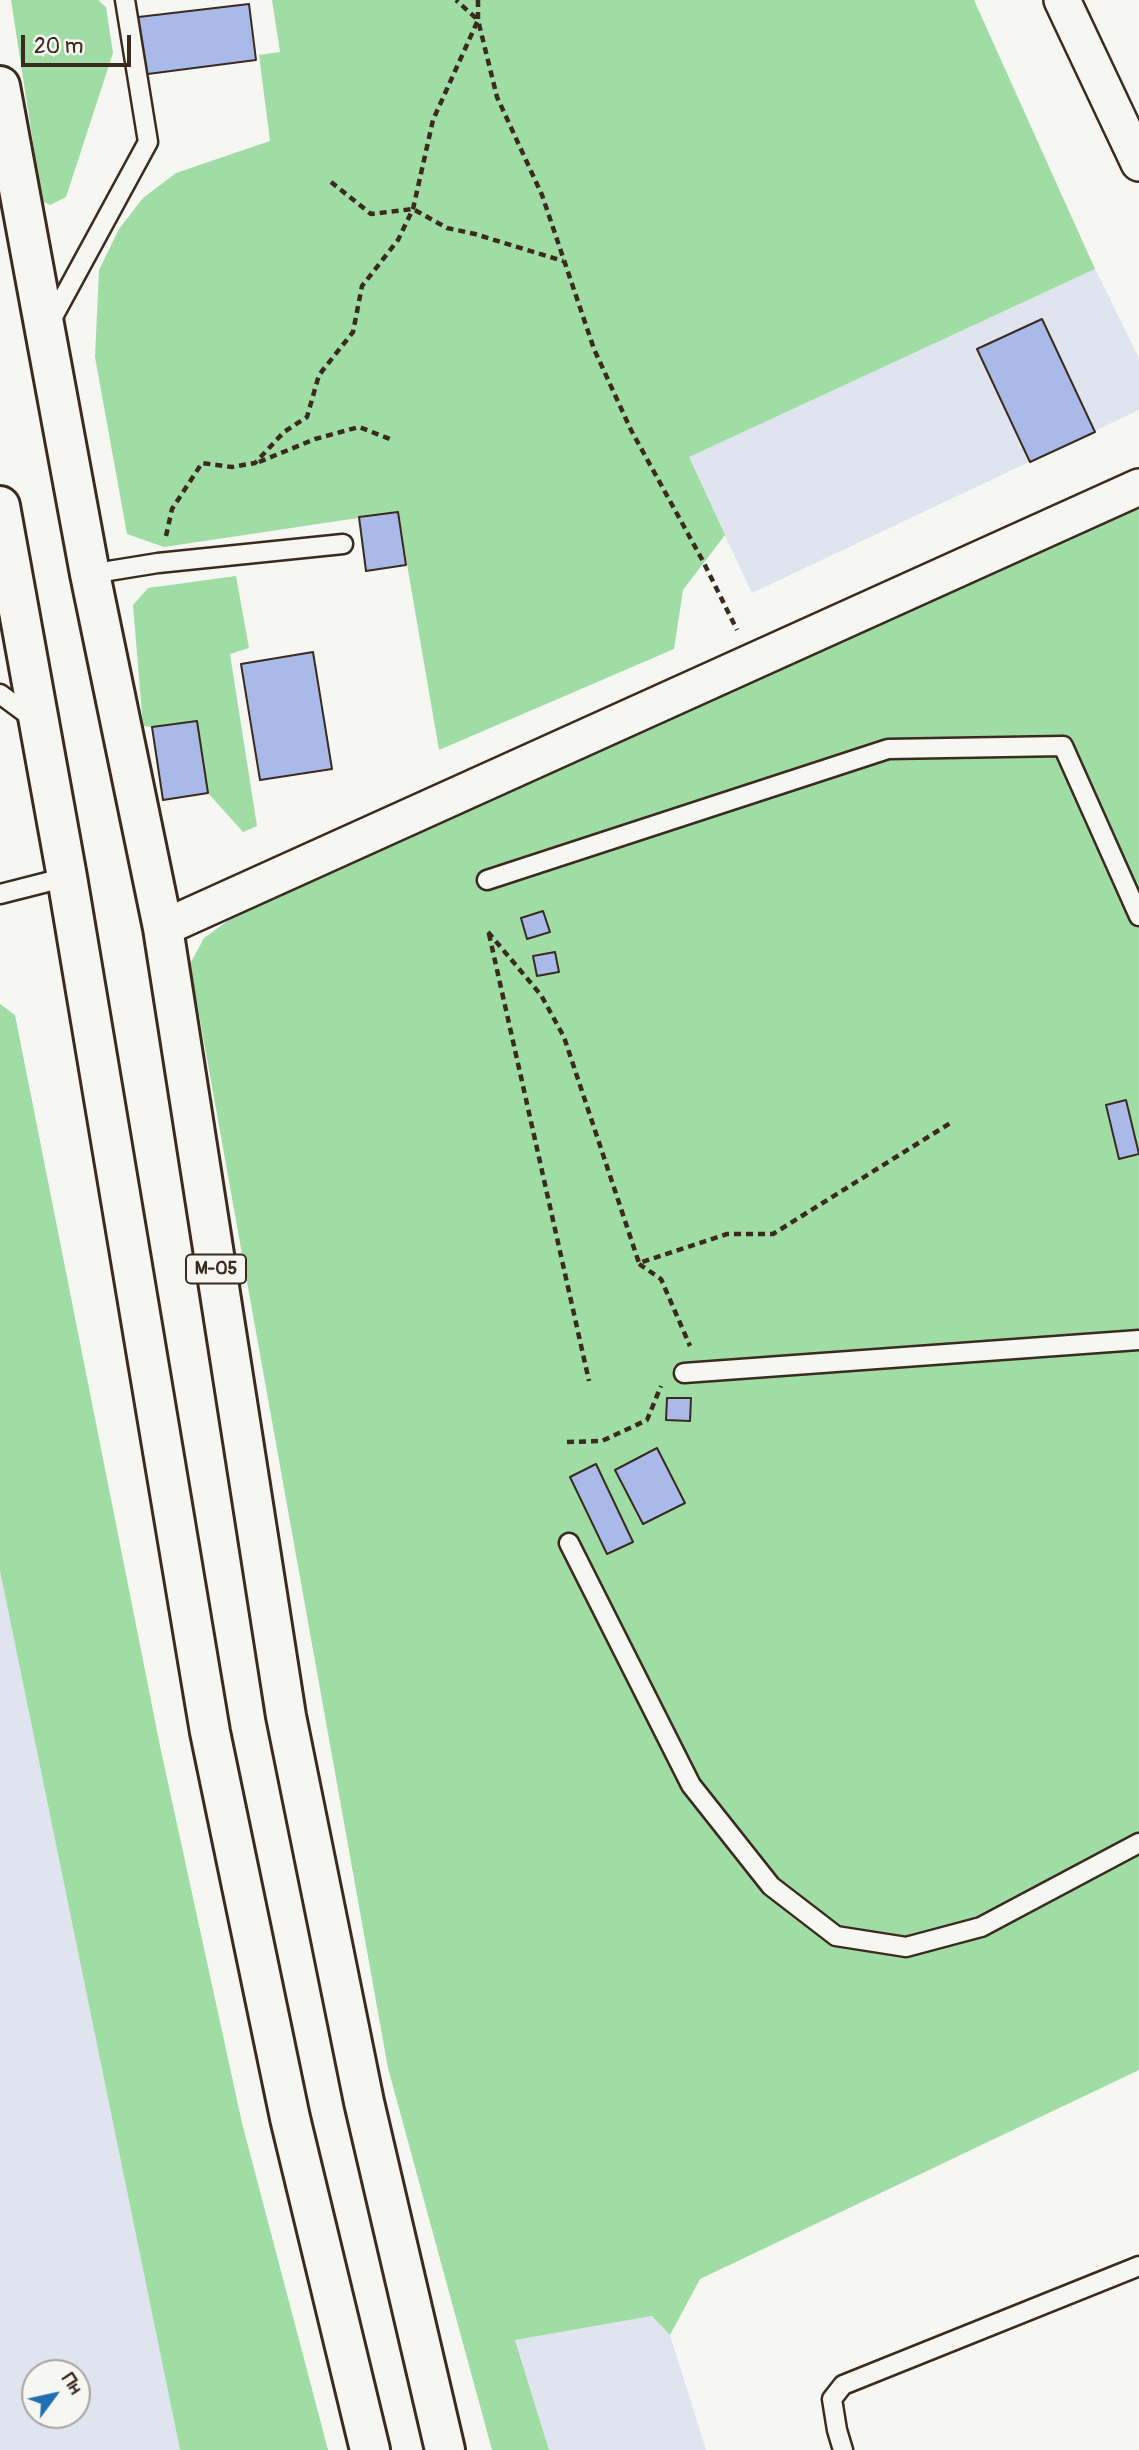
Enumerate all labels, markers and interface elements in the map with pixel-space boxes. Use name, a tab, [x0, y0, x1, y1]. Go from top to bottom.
scale bar	[24, 21, 135, 65]
text: 20 m	[34, 33, 83, 60]
road number: М-05	[186, 1254, 246, 1284]
north arrow	[21, 2359, 91, 2429]
text: Пн	[56, 2368, 88, 2399]

